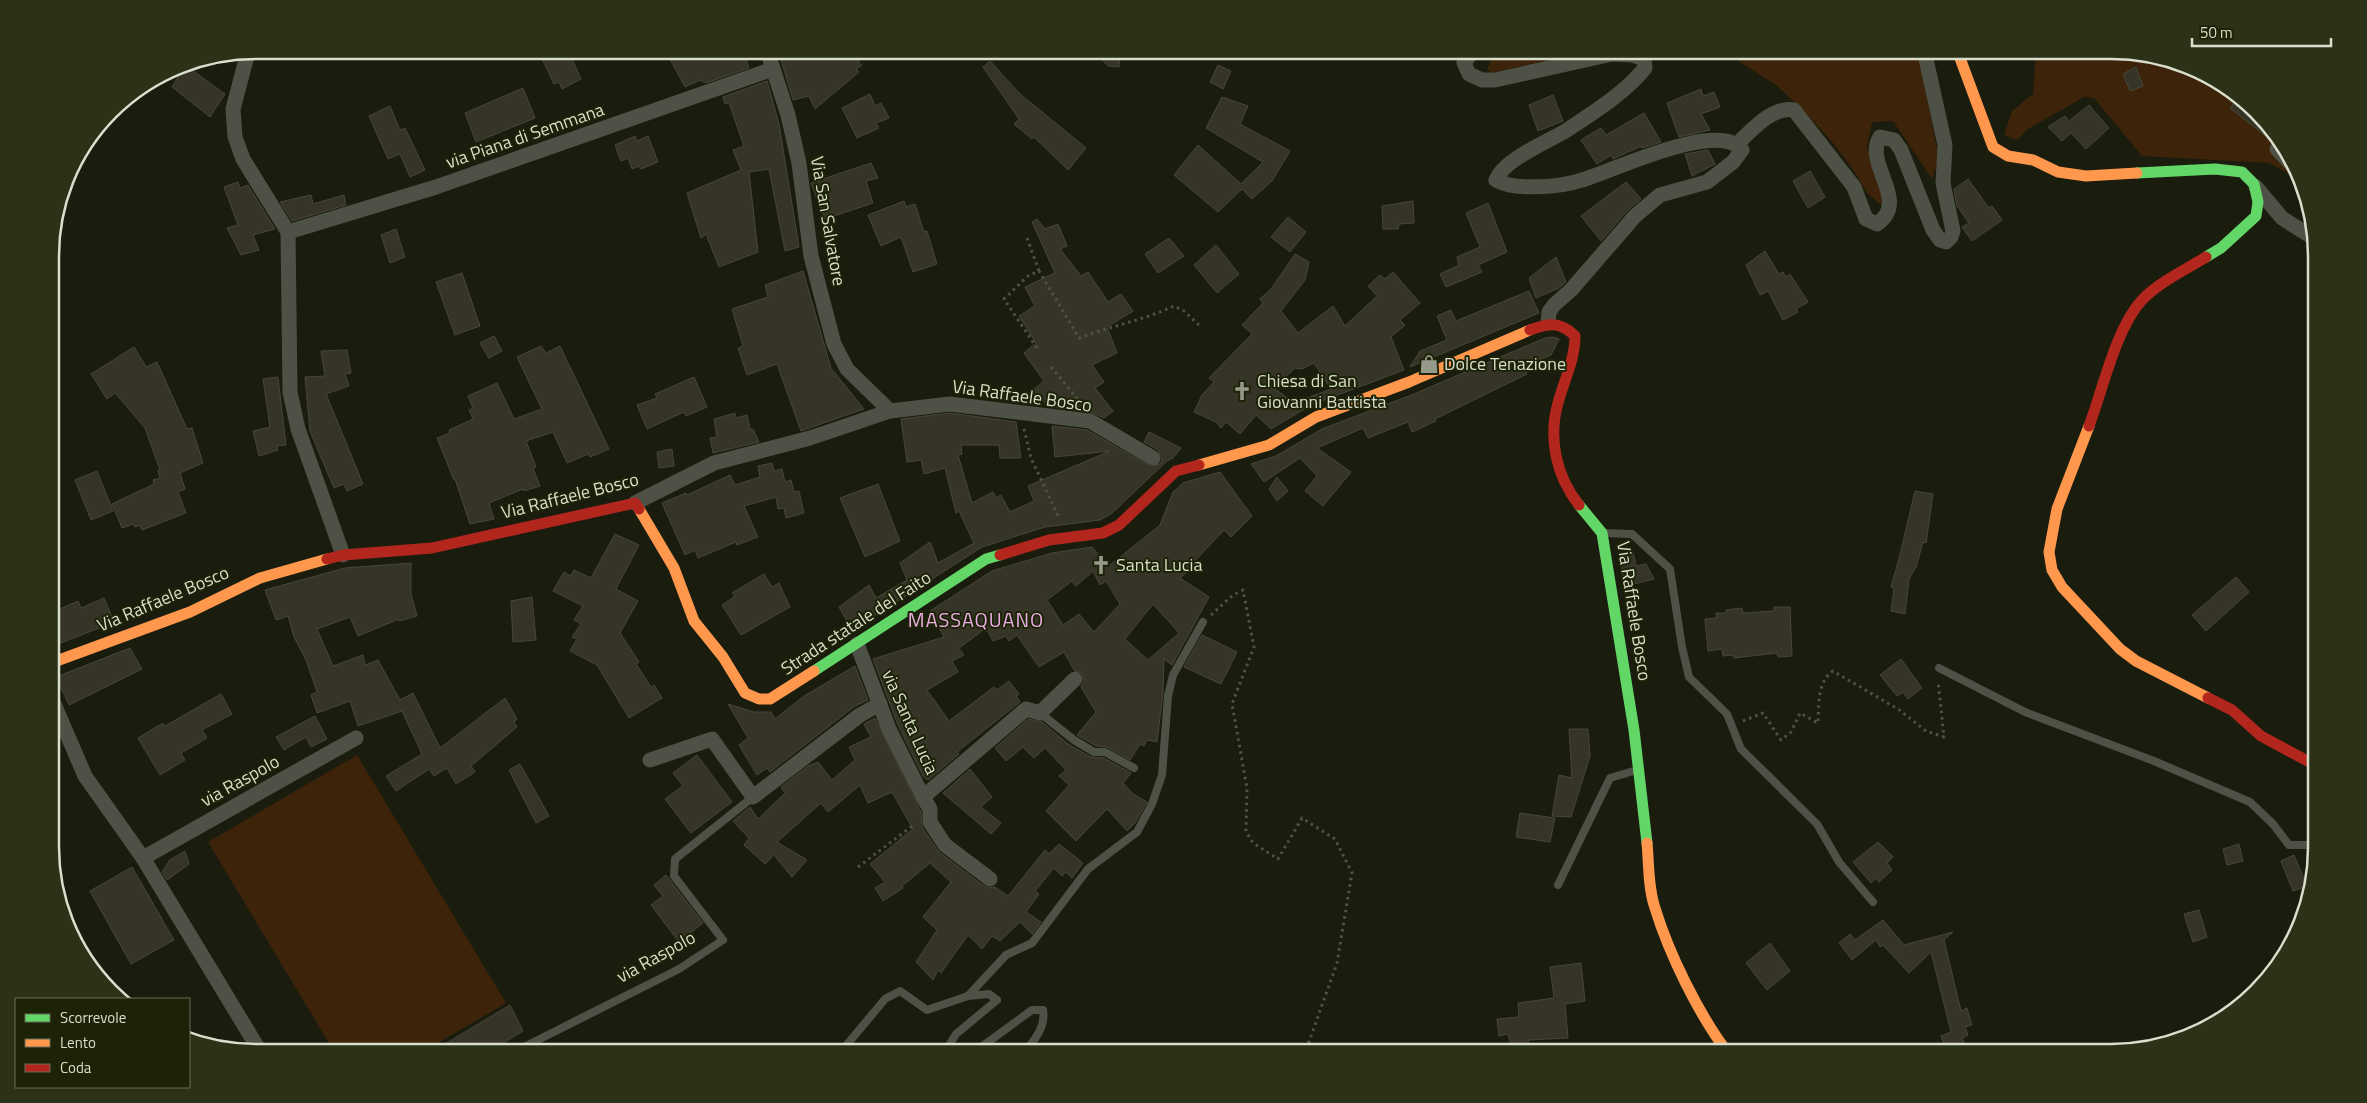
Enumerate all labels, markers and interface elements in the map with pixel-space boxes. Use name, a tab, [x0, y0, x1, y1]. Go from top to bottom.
scale bar	[2192, 15, 2331, 47]
text: 50 m	[2200, 21, 2233, 44]
street label: via Piana di Semmana	[442, 96, 608, 175]
street label: Via San Salvatore	[804, 154, 853, 288]
place label: Dolce Tenazione	[1444, 350, 1566, 377]
shop icon: Dolce Tenazione	[1418, 353, 1440, 375]
place label: Chiesa di San Giovanni Battista	[1257, 367, 1387, 415]
street label: Via Raffaele Bosco	[950, 372, 1094, 419]
church icon: Chiesa di San Giovanni Battista	[1231, 380, 1253, 402]
street label: Via Raffaele Bosco	[498, 465, 642, 526]
street label: Via Raffaele Bosco	[1610, 539, 1659, 683]
place label: Santa Lucia	[1116, 551, 1203, 578]
church icon: Santa Lucia	[1090, 554, 1112, 576]
street label: Via Raffaele Bosco	[93, 559, 233, 639]
street label: Strada statale del Faito	[775, 564, 936, 681]
district label: MASSAQUANO	[908, 604, 1044, 635]
street label: via Santa Lucia	[875, 665, 946, 779]
street label: via Raspolo	[195, 748, 284, 813]
street label: via Raspolo	[611, 924, 700, 989]
legend	[15, 998, 190, 1088]
text: Scorrevole	[60, 1006, 126, 1029]
text: Lento	[60, 1031, 96, 1054]
text: Coda	[60, 1056, 92, 1079]

